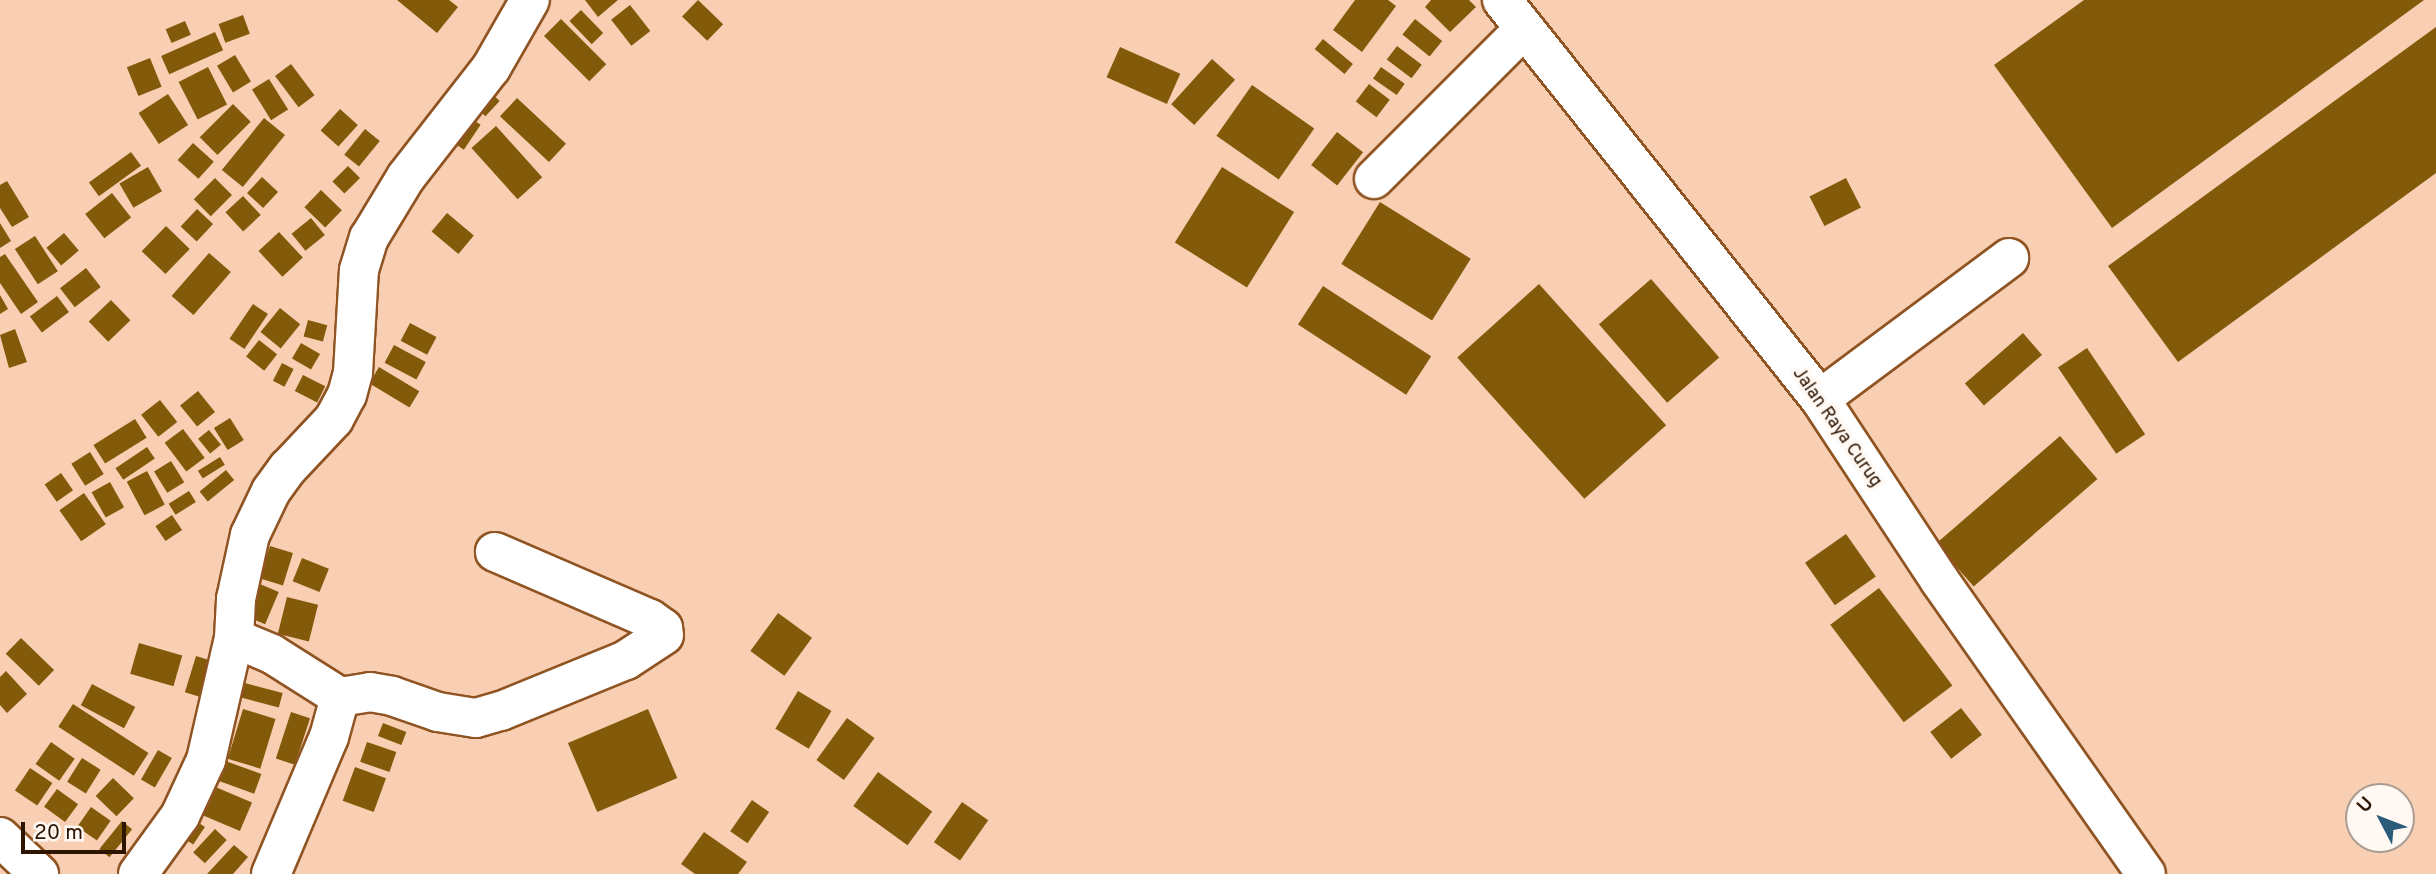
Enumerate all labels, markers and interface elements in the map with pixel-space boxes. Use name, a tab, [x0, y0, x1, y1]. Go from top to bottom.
street label: Jalan Raya Curug	[1787, 364, 1885, 492]
north arrow	[2345, 783, 2415, 853]
text: U	[2352, 792, 2379, 818]
scale bar	[24, 808, 130, 852]
text: 20 m	[34, 820, 83, 847]

